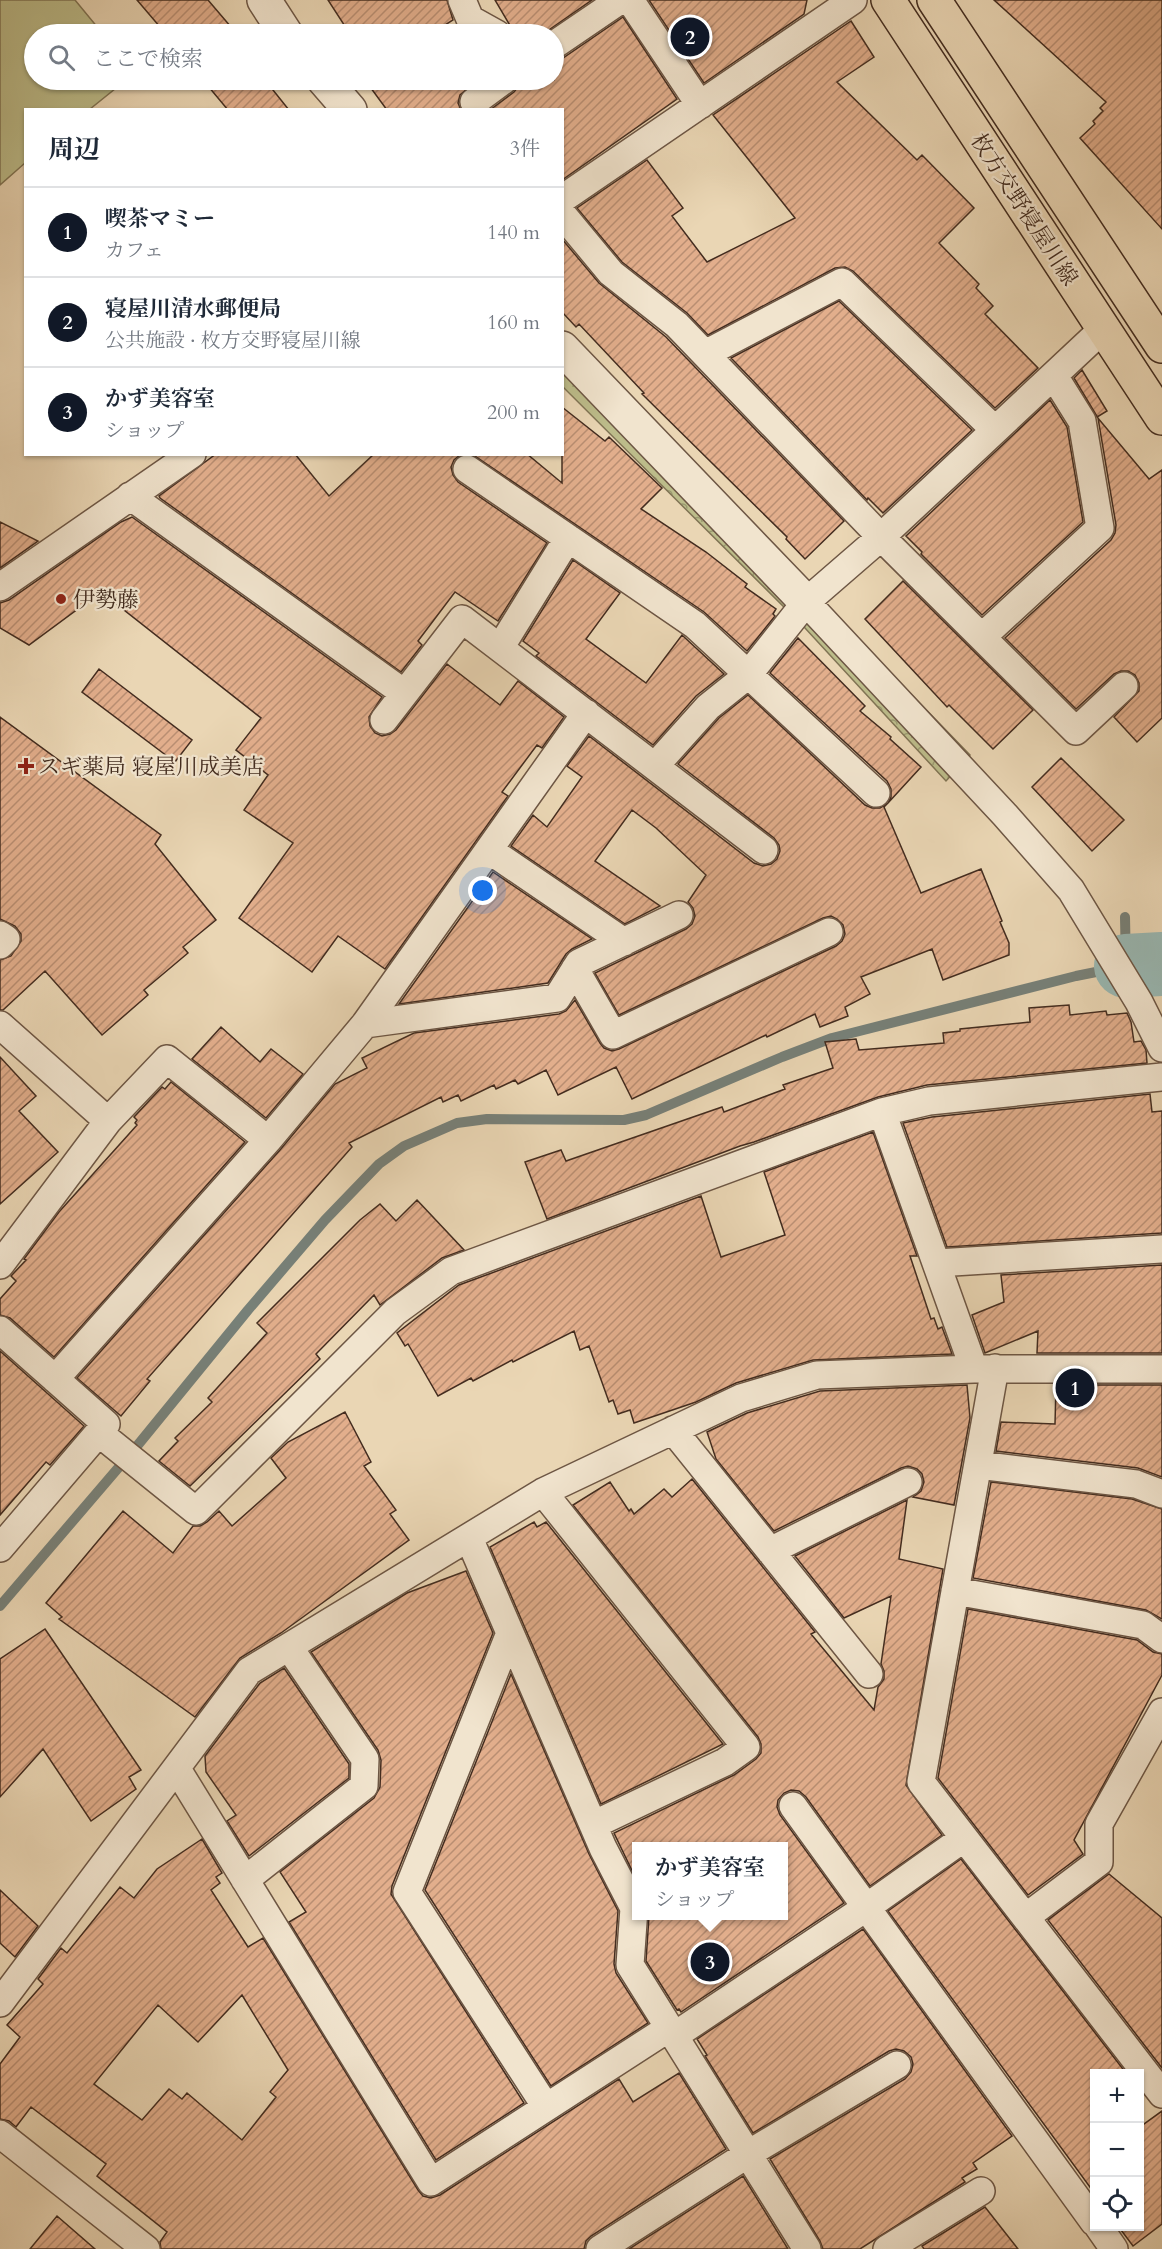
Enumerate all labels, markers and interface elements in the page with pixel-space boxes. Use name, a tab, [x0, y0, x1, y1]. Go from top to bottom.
pin: 2	[670, 15, 710, 60]
search box	[24, 24, 564, 90]
icon: search	[45, 41, 78, 74]
text: ここで検索	[93, 44, 203, 74]
street label: 枚方交野寝屋川線	[964, 128, 1085, 292]
text: 周辺	[48, 132, 100, 167]
text: 3件	[510, 135, 540, 162]
text: 喫茶マミー	[105, 204, 215, 234]
text: 1	[62, 219, 73, 246]
text: 140 m	[487, 219, 540, 246]
text: カフェ	[105, 237, 164, 264]
text: 寝屋川清水郵便局	[105, 294, 281, 324]
text: 2	[62, 309, 73, 336]
text: 160 m	[487, 309, 540, 336]
text: 公共施設 · 枚方交野寝屋川線	[105, 327, 361, 354]
text: かず美容室	[105, 384, 215, 414]
text: 3	[62, 399, 73, 426]
text: 200 m	[487, 399, 540, 426]
text: ショップ	[105, 417, 185, 444]
place label: 伊勢藤	[73, 585, 139, 615]
marker: 伊勢藤	[54, 592, 68, 606]
place label: スギ薬局 寝屋川成美店	[38, 752, 264, 782]
marker: スギ薬局 寝屋川成美店	[19, 759, 33, 773]
your location	[468, 876, 497, 905]
pin: 1	[1056, 1366, 1094, 1410]
popup	[632, 1842, 788, 1920]
text: かず美容室	[655, 1853, 765, 1883]
text: ショップ	[655, 1886, 735, 1913]
pin: 3	[690, 1940, 730, 1984]
map controls	[1090, 2069, 1144, 2231]
button: +	[1090, 2069, 1144, 2123]
button: −	[1090, 2123, 1144, 2177]
button: locate	[1090, 2177, 1144, 2231]

